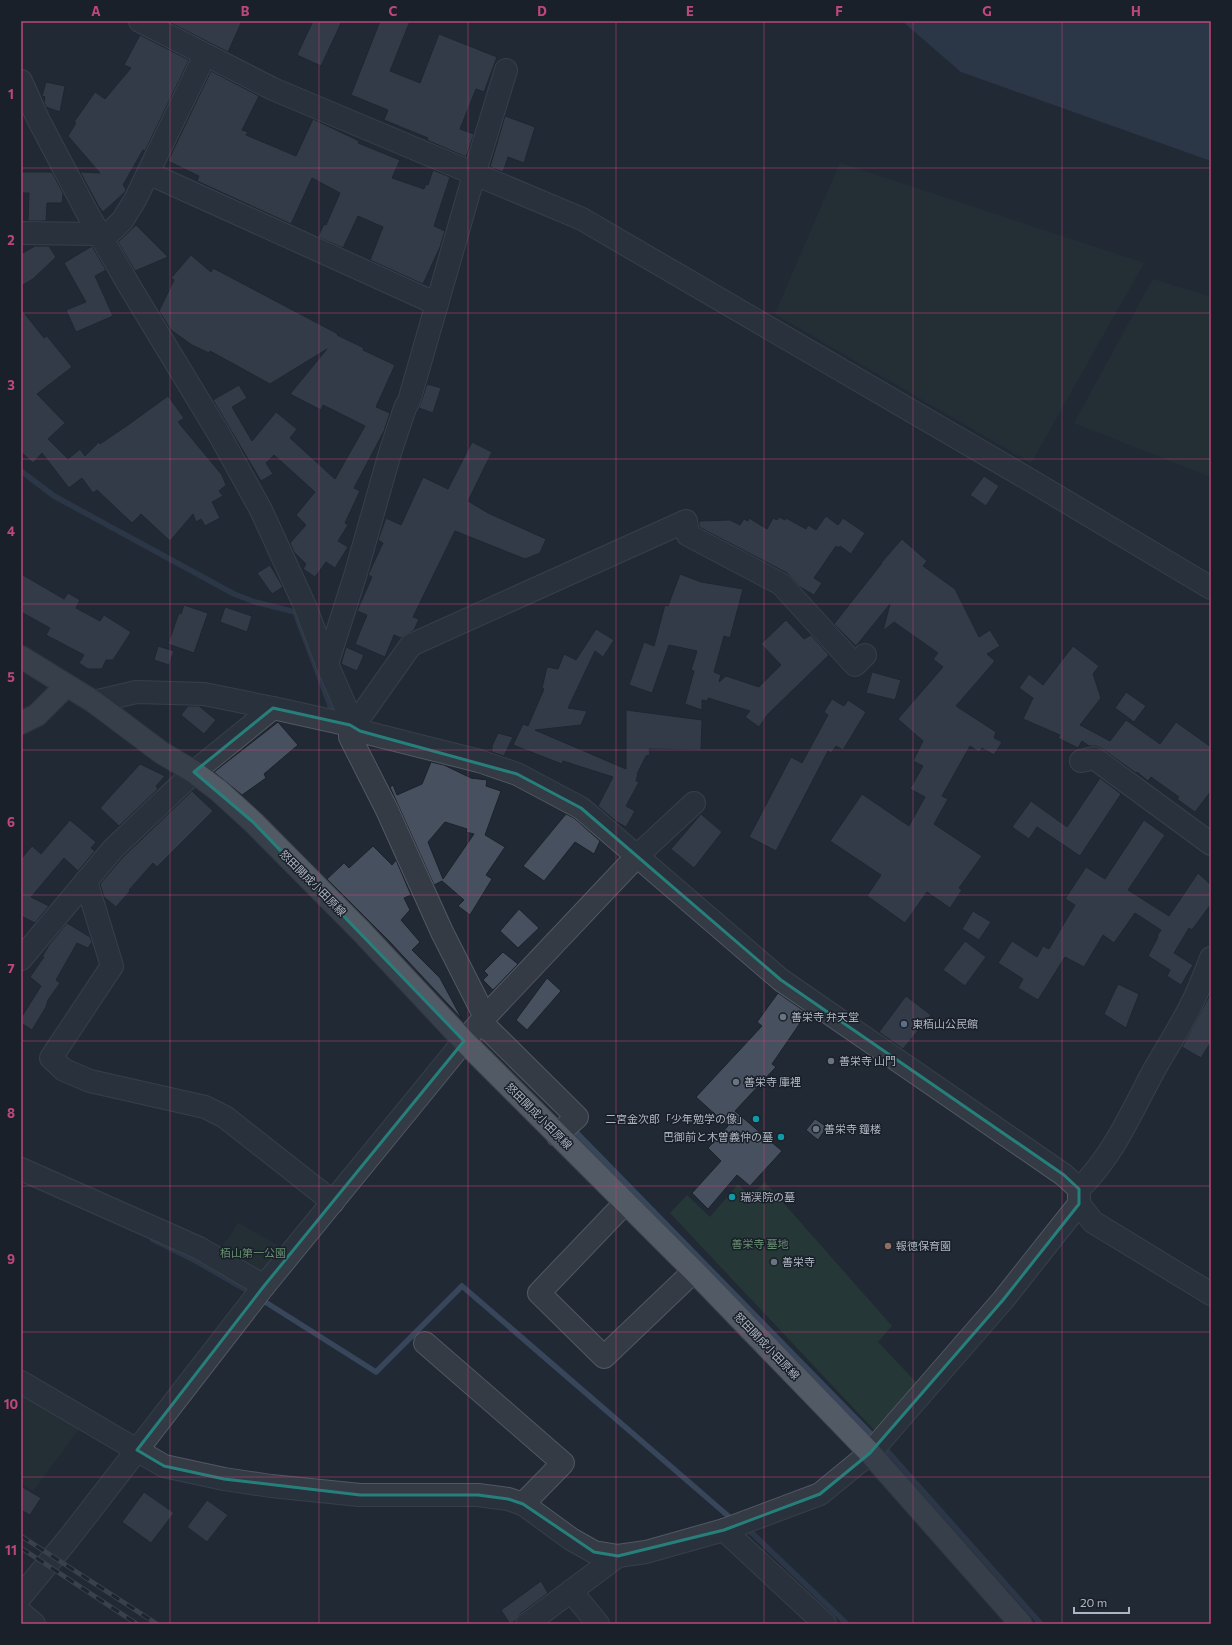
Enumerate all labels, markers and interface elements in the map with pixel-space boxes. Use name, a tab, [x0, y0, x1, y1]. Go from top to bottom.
text: A	[91, 3, 101, 19]
text: B	[241, 3, 250, 19]
text: C	[389, 3, 398, 19]
text: D	[537, 3, 547, 19]
text: E	[686, 3, 694, 19]
text: F	[835, 3, 843, 19]
text: G	[982, 3, 992, 19]
text: H	[1131, 3, 1141, 19]
text: 1	[8, 86, 14, 102]
text: 2	[7, 232, 15, 248]
text: 3	[7, 377, 15, 393]
text: 4	[7, 523, 15, 539]
text: 5	[7, 669, 15, 685]
text: 6	[7, 814, 15, 830]
street label: 怒田開成小田原線	[278, 847, 349, 918]
text: 7	[7, 960, 15, 976]
place label: 善栄寺 弁天堂	[791, 1010, 859, 1023]
marker: 善栄寺 弁天堂	[778, 1012, 788, 1022]
place label: 東栢山公民館	[912, 1017, 978, 1030]
marker: 東栢山公民館	[899, 1019, 909, 1029]
place label: 善栄寺 山門	[839, 1054, 896, 1067]
marker: 善栄寺 山門	[826, 1056, 836, 1066]
place label: 善栄寺 庫裡	[744, 1075, 801, 1088]
marker: 善栄寺 庫裡	[731, 1077, 741, 1087]
street label: 怒田開成小田原線	[504, 1080, 575, 1151]
text: 8	[7, 1105, 15, 1121]
place label: 二宮金次郎「少年勉学の像」	[605, 1112, 748, 1125]
marker: 二宮金次郎「少年勉学の像」	[751, 1114, 761, 1124]
place label: 善栄寺 鐘楼	[824, 1122, 881, 1135]
marker: 善栄寺 鐘楼	[811, 1124, 821, 1134]
place label: 巴御前と木曽義仲の墓	[663, 1130, 773, 1143]
marker: 巴御前と木曽義仲の墓	[776, 1132, 786, 1142]
place label: 瑞渓院の墓	[740, 1190, 795, 1203]
marker: 瑞渓院の墓	[727, 1192, 737, 1202]
park label: 善栄寺 墓地	[731, 1237, 789, 1250]
place label: 報徳保育園	[896, 1239, 951, 1252]
marker: 報徳保育園	[883, 1241, 893, 1251]
park label: 栢山第一公園	[220, 1246, 286, 1259]
text: 9	[7, 1251, 15, 1267]
place label: 善栄寺	[782, 1255, 815, 1268]
marker: 善栄寺	[769, 1257, 779, 1267]
street label: 怒田開成小田原線	[732, 1309, 803, 1382]
text: 10	[4, 1396, 19, 1412]
text: 11	[5, 1542, 17, 1558]
scale bar	[1074, 1589, 1129, 1615]
text: 20 m	[1080, 1595, 1107, 1609]

